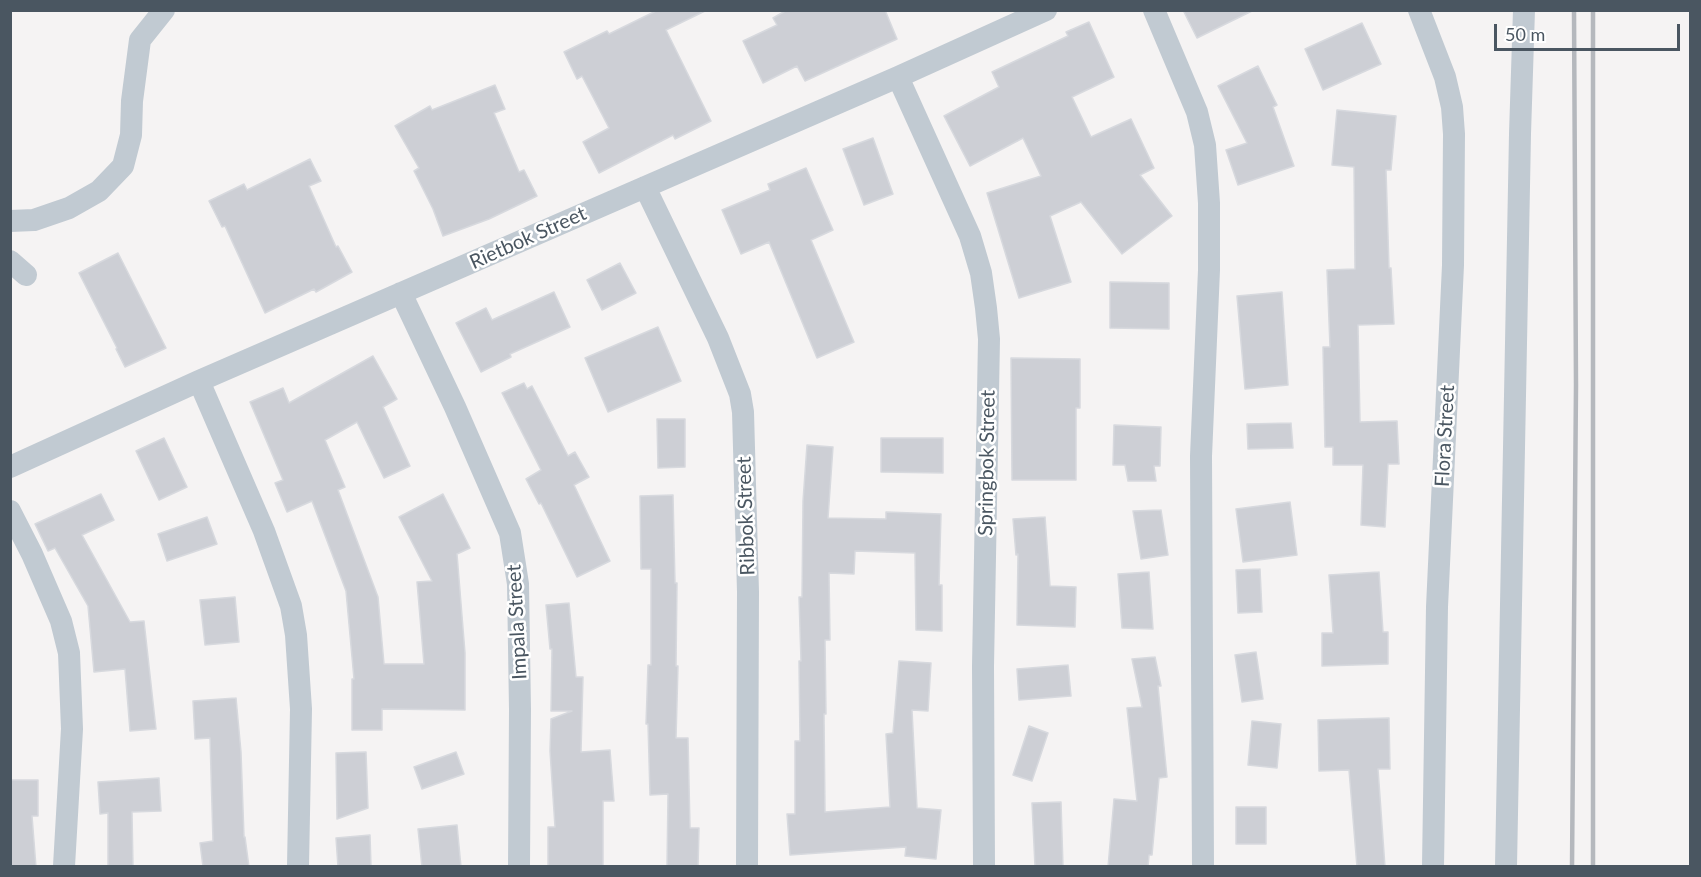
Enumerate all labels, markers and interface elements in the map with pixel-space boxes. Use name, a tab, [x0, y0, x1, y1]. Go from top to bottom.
scale bar	[1497, 12, 1683, 50]
text: 50 m	[1505, 23, 1545, 45]
street label: Rietbok Street	[466, 202, 590, 274]
street label: Flora Street	[1430, 384, 1460, 488]
street label: Springbok Street	[974, 390, 1000, 536]
street label: Ribbok Street	[732, 456, 760, 576]
street label: Impala Street	[502, 564, 532, 680]

